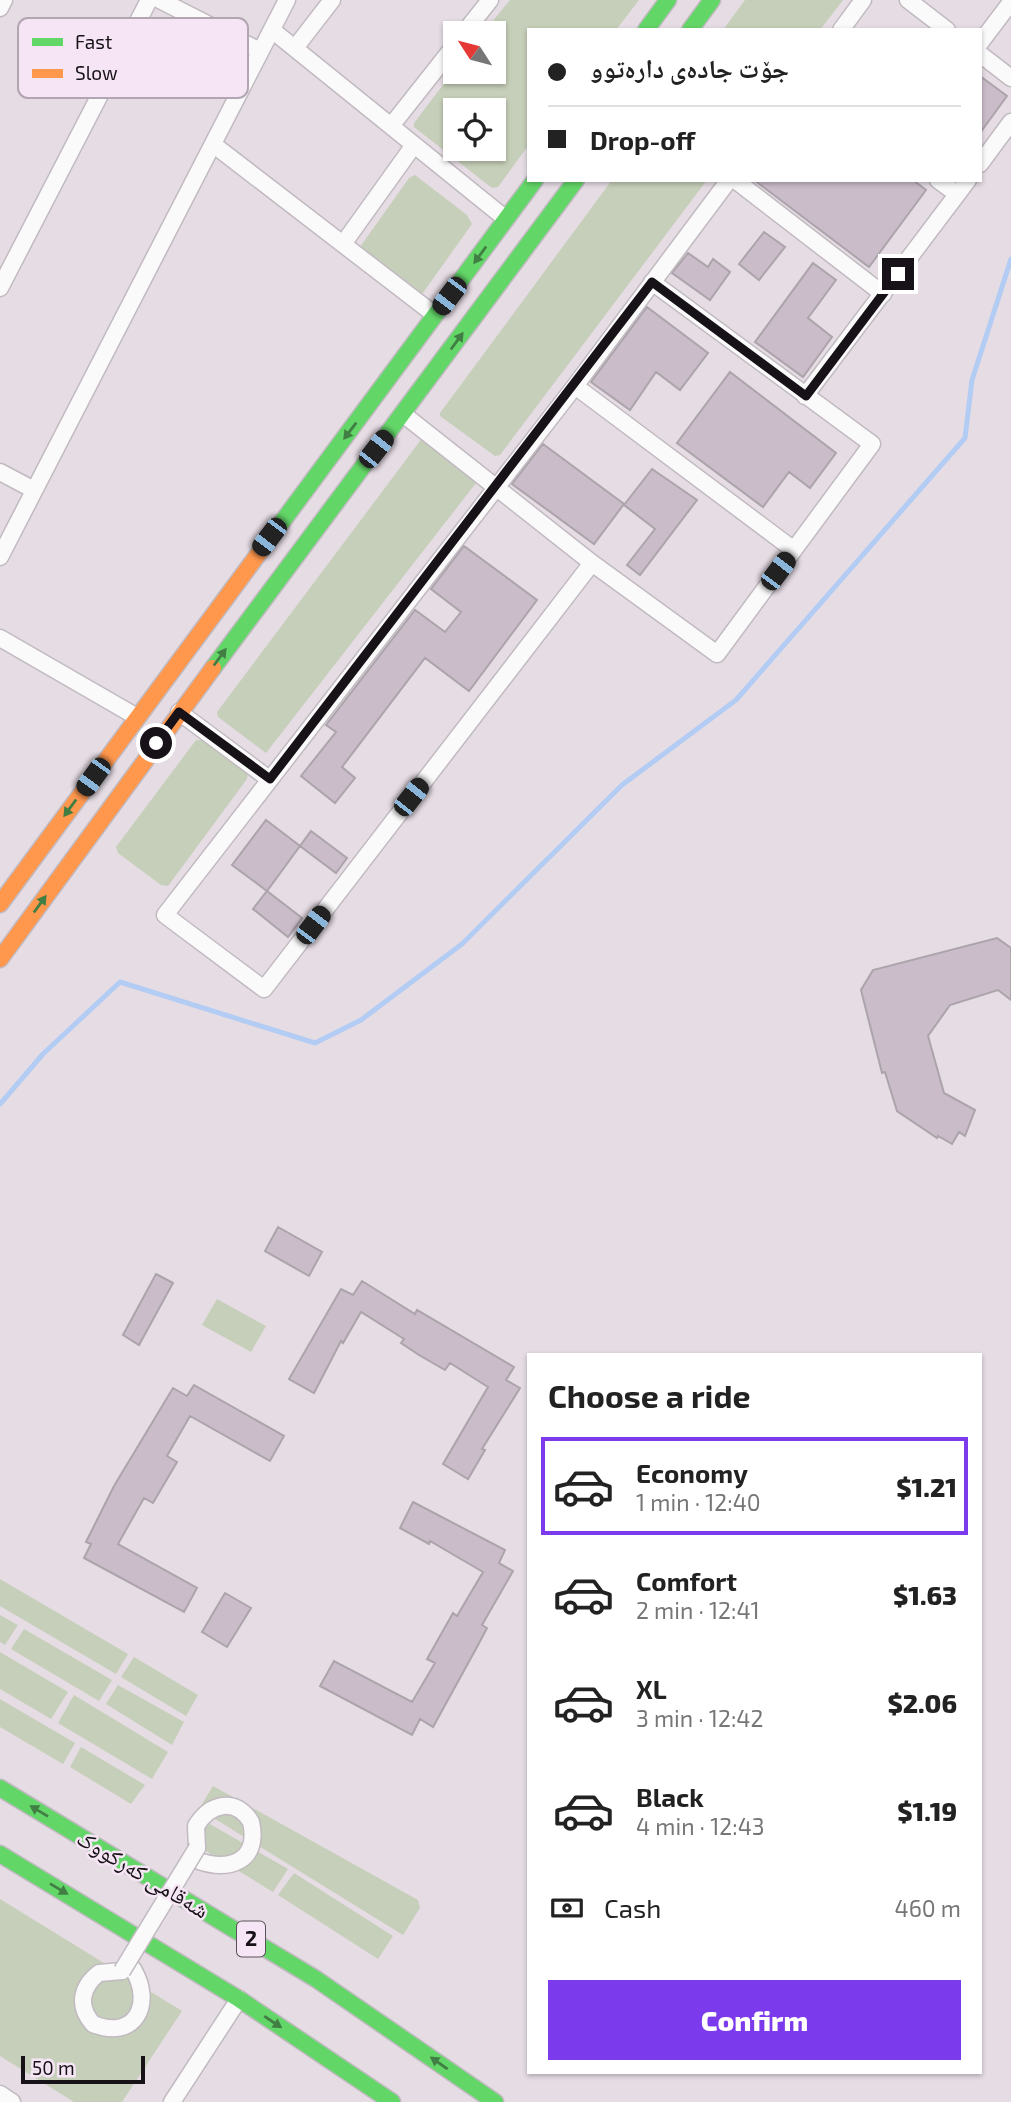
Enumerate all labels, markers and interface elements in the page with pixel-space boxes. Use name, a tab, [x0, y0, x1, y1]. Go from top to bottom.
legend	[18, 18, 248, 98]
north arrow	[443, 21, 506, 84]
map controls	[443, 21, 506, 161]
text: Fast	[75, 30, 112, 53]
text: جۆت جادەی دارەتوو	[590, 52, 789, 83]
text: Slow	[75, 61, 118, 84]
button: locate	[443, 98, 506, 161]
text: Drop-off	[590, 124, 695, 155]
one-way arrow	[473, 246, 487, 264]
route end	[882, 258, 914, 290]
car	[428, 273, 471, 319]
one-way arrow	[450, 332, 464, 350]
one-way arrow	[342, 421, 357, 439]
car	[355, 426, 398, 472]
car	[248, 514, 291, 560]
car	[757, 548, 800, 594]
one-way arrow	[212, 649, 227, 667]
route start	[140, 727, 172, 759]
car	[73, 754, 114, 800]
car	[390, 774, 433, 820]
one-way arrow	[63, 798, 78, 816]
one-way arrow	[33, 895, 47, 913]
car	[292, 902, 335, 948]
text: Choose a ride	[548, 1376, 751, 1414]
icon: car	[552, 1455, 615, 1518]
text: Economy	[636, 1457, 748, 1488]
text: $1.21	[896, 1471, 957, 1502]
text: 1 min · 12:40	[636, 1488, 761, 1516]
icon: car	[552, 1563, 615, 1626]
text: Comfort	[636, 1565, 737, 1596]
text: $1.63	[893, 1579, 957, 1610]
text: 2 min · 12:41	[636, 1596, 760, 1624]
icon: car	[552, 1671, 615, 1734]
text: XL	[636, 1673, 667, 1704]
text: $2.06	[887, 1687, 957, 1718]
text: 3 min · 12:42	[636, 1704, 763, 1732]
icon: car	[552, 1779, 615, 1842]
text: Black	[636, 1781, 704, 1812]
text: $1.19	[897, 1795, 957, 1826]
one-way arrow	[29, 1805, 48, 1818]
text: 4 min · 12:43	[636, 1812, 765, 1840]
street label: شەقامی کەرکووک	[72, 1823, 215, 1924]
one-way arrow	[49, 1882, 68, 1895]
icon: cash	[548, 1889, 586, 1927]
text: Cash	[604, 1892, 661, 1923]
text: 460 m	[895, 1894, 961, 1922]
road number: 2	[237, 1922, 265, 1956]
button: Confirm	[548, 1980, 961, 2060]
one-way arrow	[263, 2015, 282, 2028]
scale bar	[21, 2053, 145, 2085]
text: 50 m	[32, 2056, 75, 2079]
one-way arrow	[430, 2056, 448, 2070]

